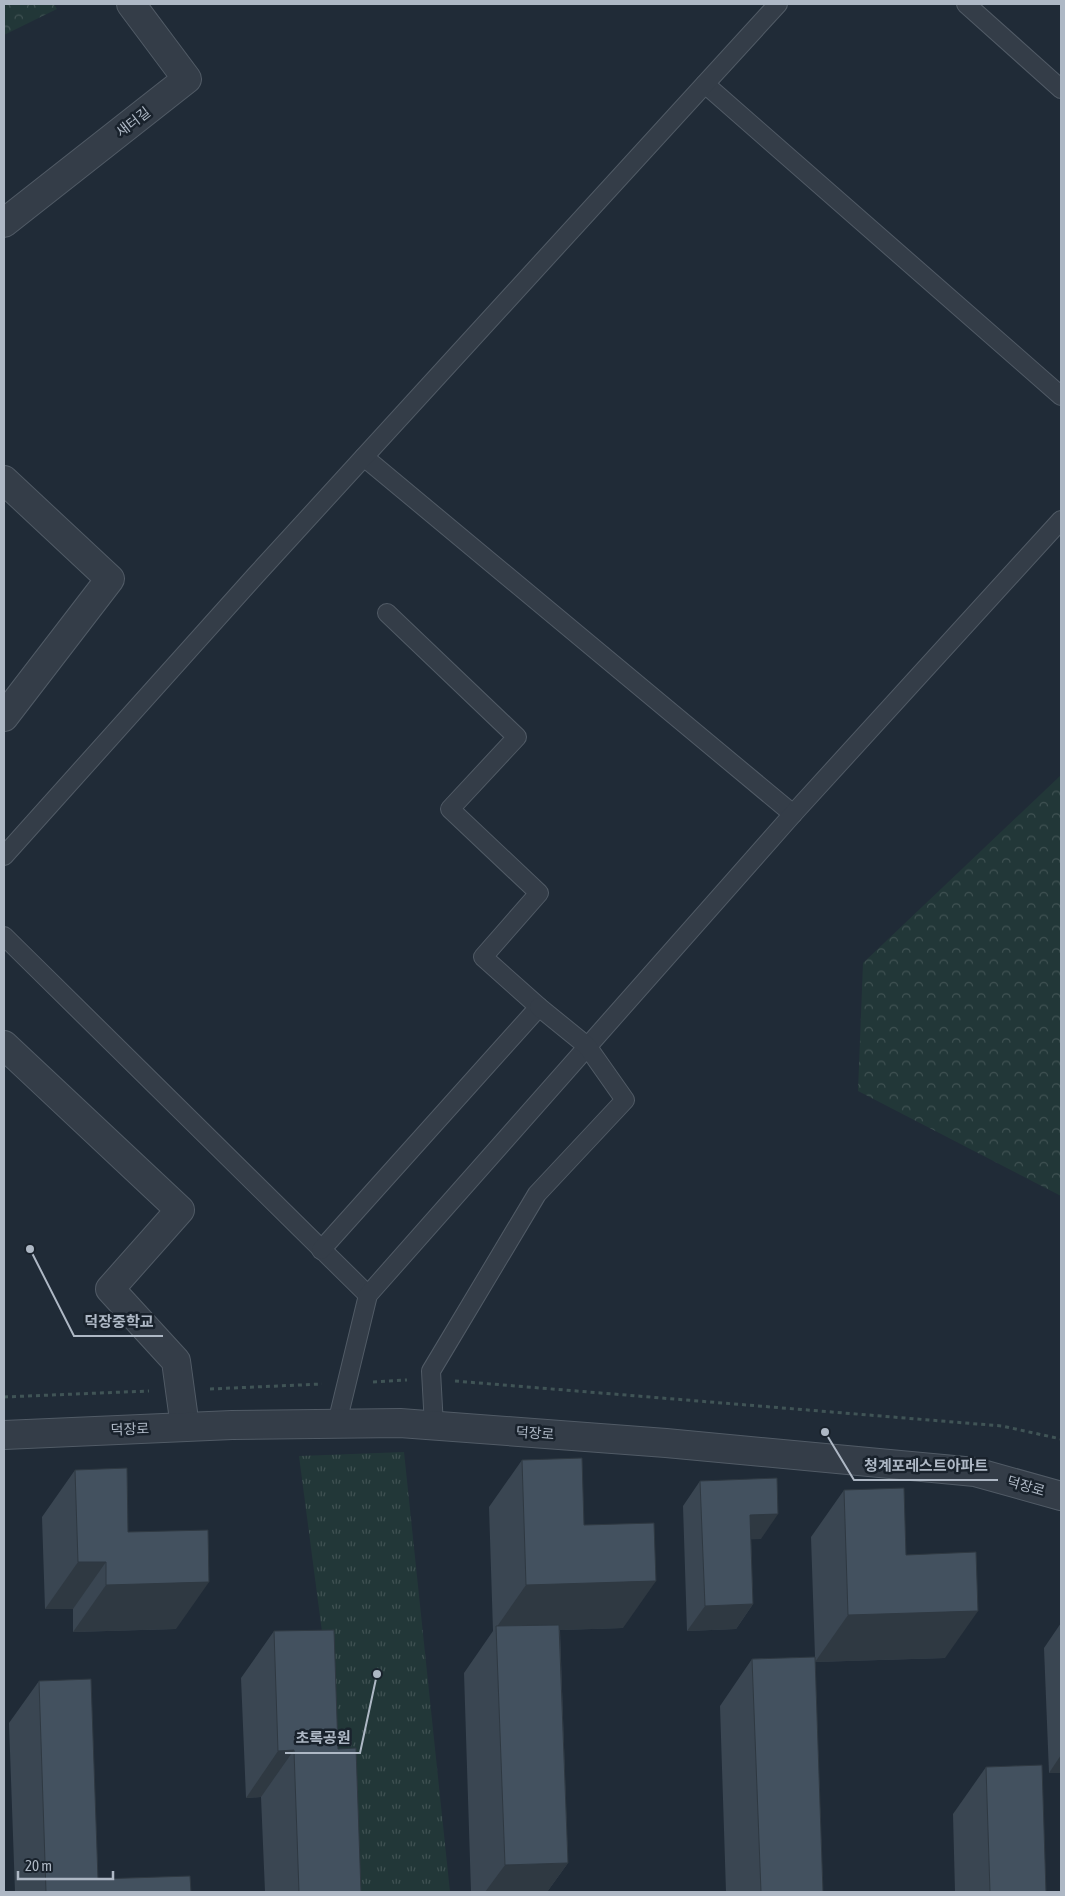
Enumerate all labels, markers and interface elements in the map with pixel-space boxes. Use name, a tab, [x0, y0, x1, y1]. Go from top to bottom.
street label: 새터길	[113, 104, 153, 140]
callout: 덕장중학교	[74, 1306, 163, 1336]
text: 덕장중학교	[84, 1313, 154, 1330]
street label: 덕장로	[110, 1420, 150, 1438]
street label: 덕장로	[515, 1424, 555, 1442]
callout: 청계포레스트아파트	[854, 1450, 998, 1480]
text: 청계포레스트아파트	[864, 1457, 988, 1474]
street label: 덕장로	[1005, 1473, 1047, 1499]
callout: 초록공원	[285, 1723, 360, 1753]
text: 초록공원	[295, 1729, 351, 1746]
scale bar	[18, 1848, 112, 1880]
text: 20 m	[25, 1857, 52, 1874]

